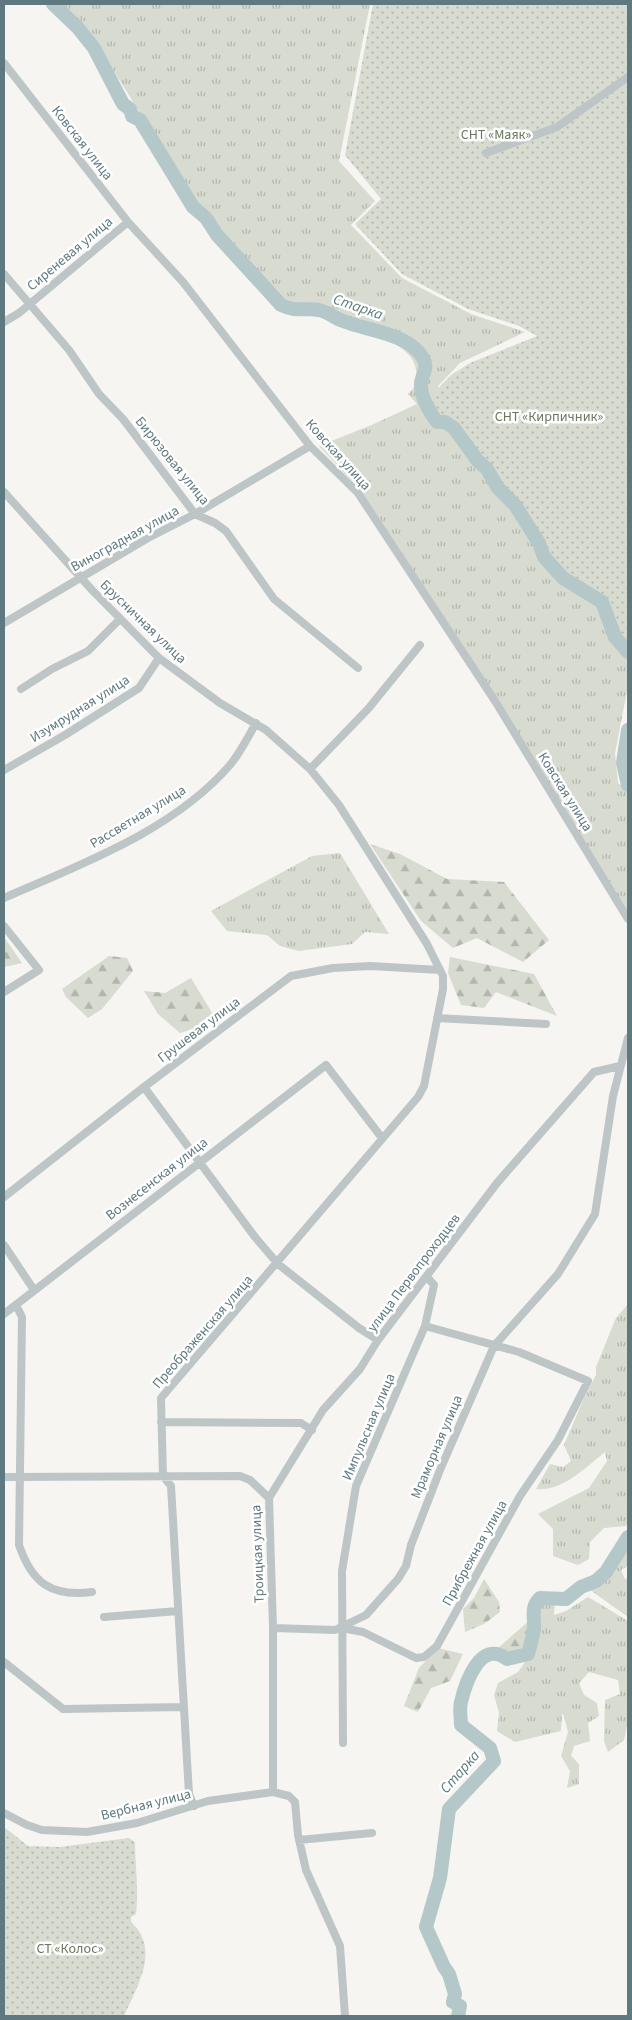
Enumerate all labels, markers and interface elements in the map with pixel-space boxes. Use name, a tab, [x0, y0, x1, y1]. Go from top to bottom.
street label: Ковская улица	[47, 102, 117, 184]
park label: СНТ «Маяк»	[461, 125, 531, 145]
street label: Сиреневая улица	[23, 212, 117, 296]
water label: Старка	[330, 289, 386, 325]
park label: СНТ «Кирпичник»	[495, 407, 603, 427]
street label: Бирюзовая улица	[130, 412, 214, 510]
street label: Ковская улица	[301, 415, 375, 495]
street label: Виноградная улица	[67, 501, 183, 577]
street label: Брусничная улица	[95, 575, 191, 669]
street label: Изумрудная улица	[26, 670, 134, 748]
street label: Ковская улица	[533, 749, 597, 835]
street label: Рассветная улица	[86, 780, 190, 854]
street label: Грушевая улица	[154, 992, 244, 1068]
street label: Вознесенская улица	[102, 1133, 212, 1225]
street label: улица Первопроходцев	[363, 1210, 465, 1336]
street label: Преображенская улица	[148, 1271, 258, 1393]
street label: Импульсная улица	[337, 1370, 401, 1484]
street label: Мраморная улица	[406, 1392, 468, 1502]
street label: Прибрежная улица	[438, 1496, 512, 1610]
street label: Троицкая улица	[246, 1504, 270, 1604]
water label: Старка	[435, 1746, 485, 1798]
street label: Вербная улица	[99, 1784, 193, 1826]
park label: СТ «Колос»	[36, 1939, 104, 1959]

